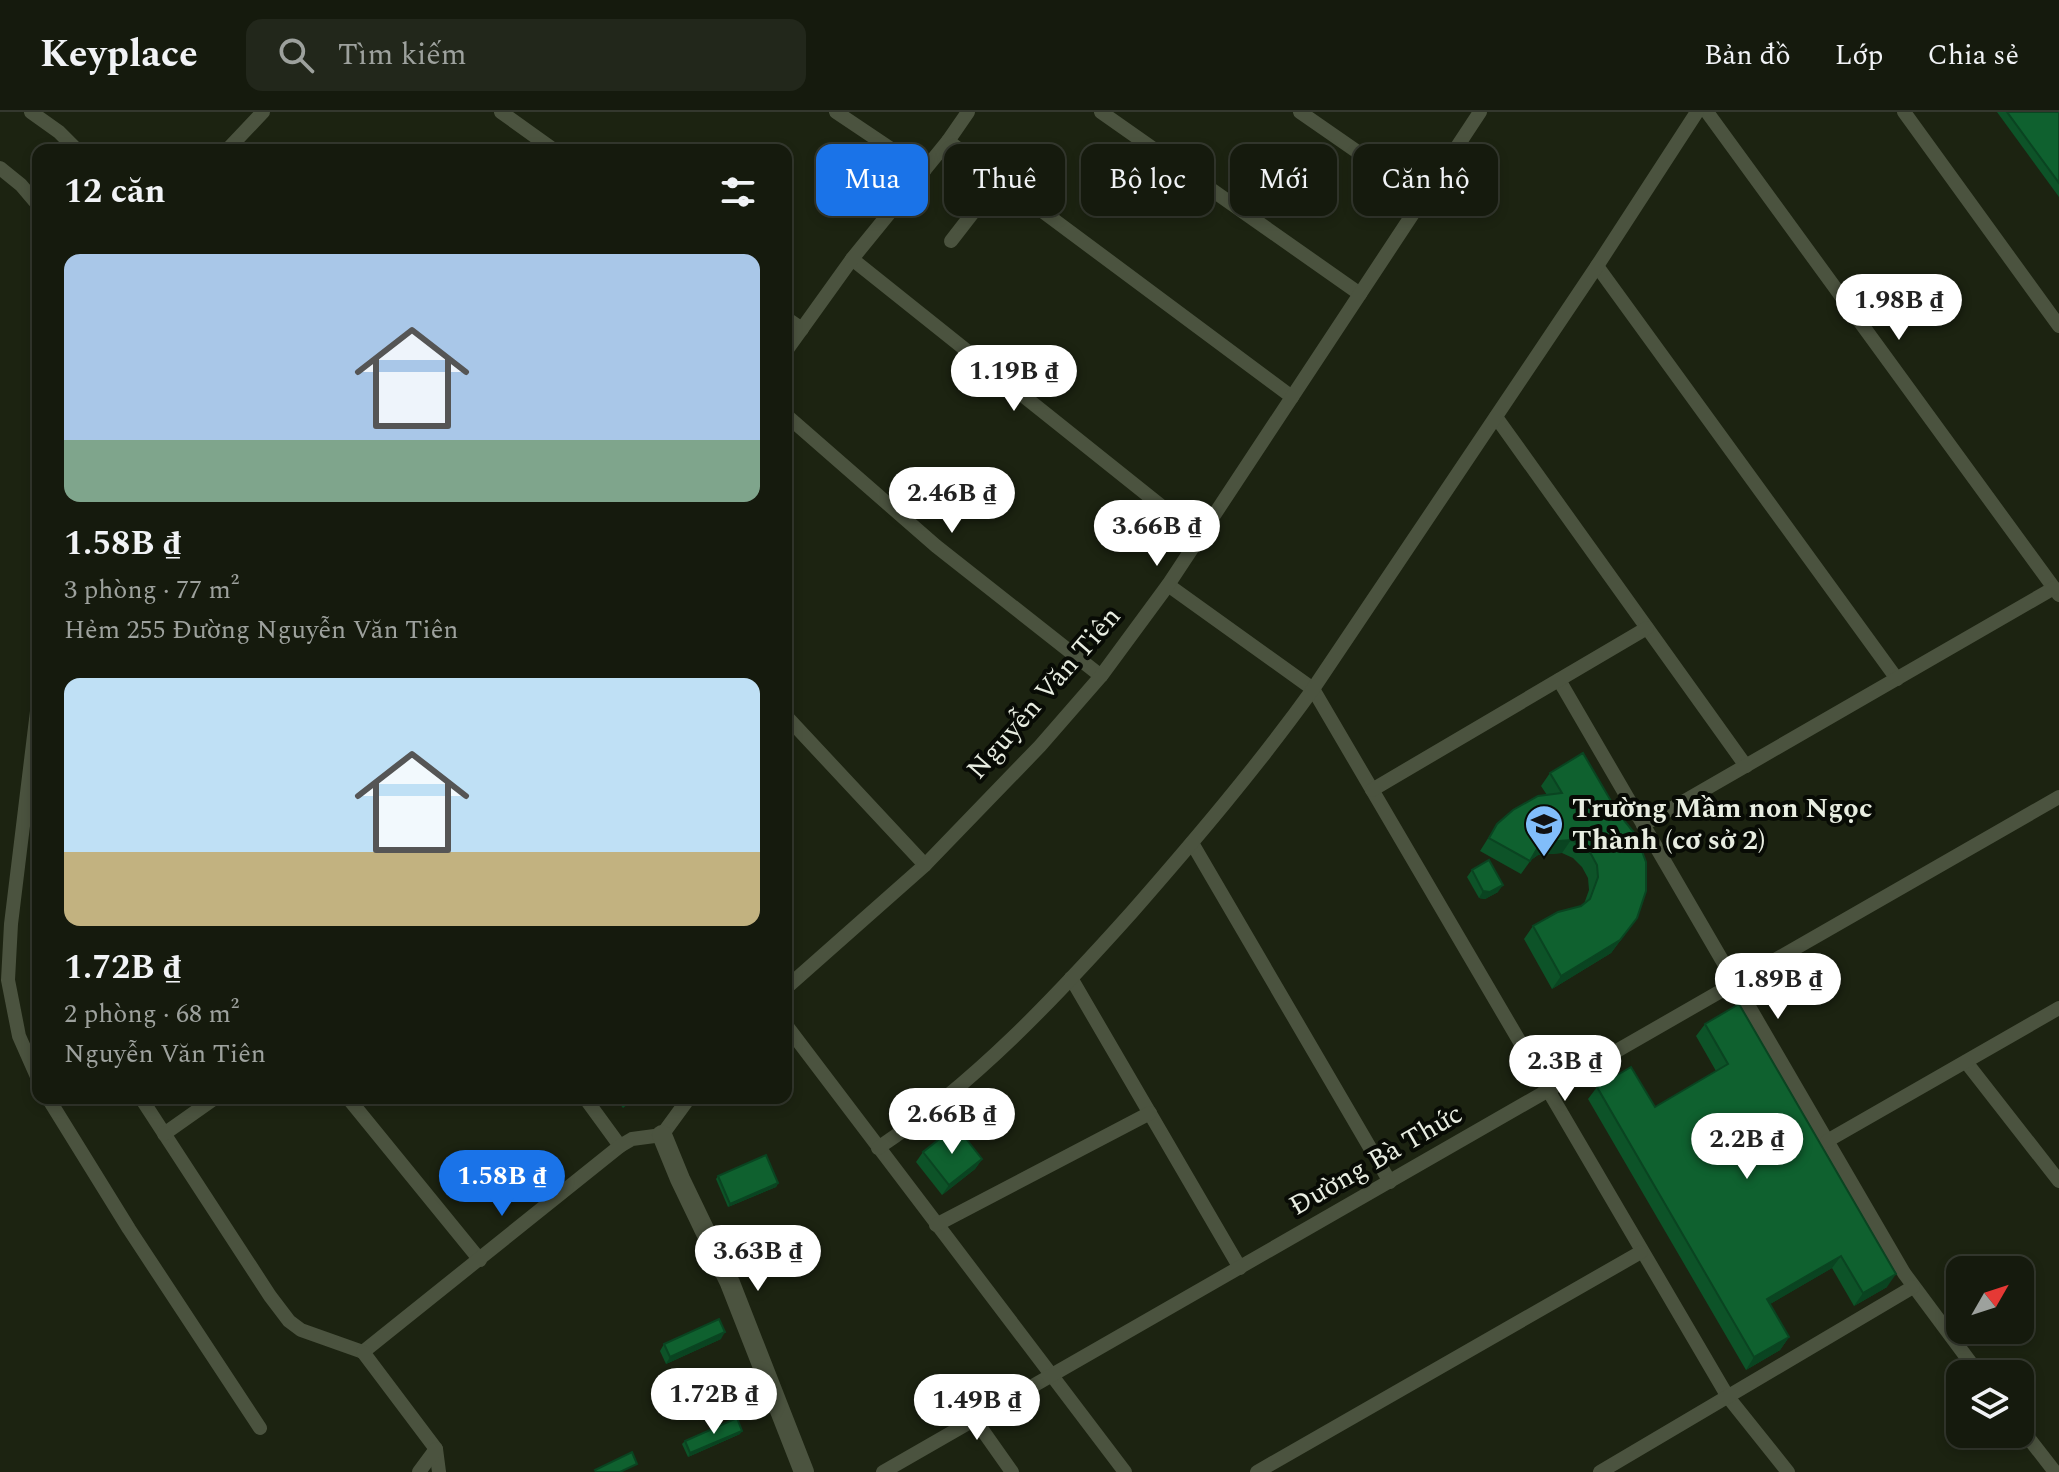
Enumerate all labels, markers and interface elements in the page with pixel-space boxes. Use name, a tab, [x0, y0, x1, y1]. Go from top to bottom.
search box	[246, 19, 806, 91]
text: Keyplace	[40, 26, 198, 84]
text: Tìm kiếm	[338, 32, 467, 78]
icon: search	[274, 33, 318, 77]
text: Bản đồ	[1704, 34, 1791, 77]
text: Lớp	[1835, 34, 1883, 77]
text: Chia sẻ	[1927, 34, 2019, 77]
chip: Mua	[816, 144, 928, 216]
chip: Thuê	[944, 144, 1065, 216]
chip: Bộ lọc	[1081, 144, 1214, 216]
chip: Mới	[1230, 144, 1337, 216]
chip: Căn hộ	[1353, 144, 1498, 216]
text: 12 căn	[64, 166, 166, 218]
icon: filters	[716, 170, 760, 214]
pin: 1.98B ₫	[1825, 274, 1973, 342]
text: 1.98B ₫	[1854, 280, 1944, 320]
icon: home	[340, 306, 484, 450]
pin: 1.19B ₫	[940, 345, 1088, 413]
text: 1.19B ₫	[969, 351, 1059, 391]
pin: 2.46B ₫	[878, 467, 1026, 535]
text: 2.46B ₫	[907, 473, 997, 513]
pin: 3.66B ₫	[1083, 500, 1231, 568]
text: 3.66B ₫	[1112, 506, 1202, 546]
text: 1.58B ₫	[64, 518, 182, 570]
text: 3 phòng · 77 m²	[64, 570, 239, 610]
street label: Nguyễn Văn Tiên	[956, 597, 1132, 789]
text: Hẻm 255 Đường Nguyễn Văn Tiên	[64, 610, 458, 650]
icon: home	[340, 730, 484, 874]
place label: Trường Mầm non Ngọc Thành (cơ sở 2)	[1572, 787, 1873, 862]
school or university icon: Trường Mầm non Ngọc Thành (cơ sở 2)	[1523, 803, 1565, 858]
text: 1.72B ₫	[64, 942, 182, 994]
pin: 1.89B ₫	[1704, 953, 1852, 1021]
text: 1.89B ₫	[1733, 959, 1823, 999]
text: 2 phòng · 68 m²	[64, 994, 239, 1034]
text: Nguyễn Văn Tiên	[64, 1034, 266, 1074]
pin: 2.3B ₫	[1500, 1035, 1630, 1103]
text: 2.3B ₫	[1527, 1041, 1603, 1081]
pin: 2.66B ₫	[878, 1088, 1026, 1156]
street label: Đường Bà Thức	[1281, 1093, 1471, 1227]
text: 2.66B ₫	[907, 1094, 997, 1134]
pin: 2.2B ₫	[1682, 1113, 1812, 1181]
text: 2.2B ₫	[1709, 1119, 1785, 1159]
pin: 1.58B ₫	[428, 1150, 576, 1218]
text: 1.58B ₫	[457, 1156, 547, 1196]
pin: 3.63B ₫	[684, 1225, 832, 1293]
text: 3.63B ₫	[713, 1231, 803, 1271]
north arrow	[1946, 1256, 2034, 1344]
map controls	[1946, 1256, 2034, 1448]
button: layers	[1946, 1360, 2034, 1448]
pin: 1.72B ₫	[640, 1368, 788, 1436]
text: 1.72B ₫	[669, 1374, 759, 1414]
pin: 1.49B ₫	[903, 1374, 1051, 1442]
text: 1.49B ₫	[932, 1380, 1022, 1420]

